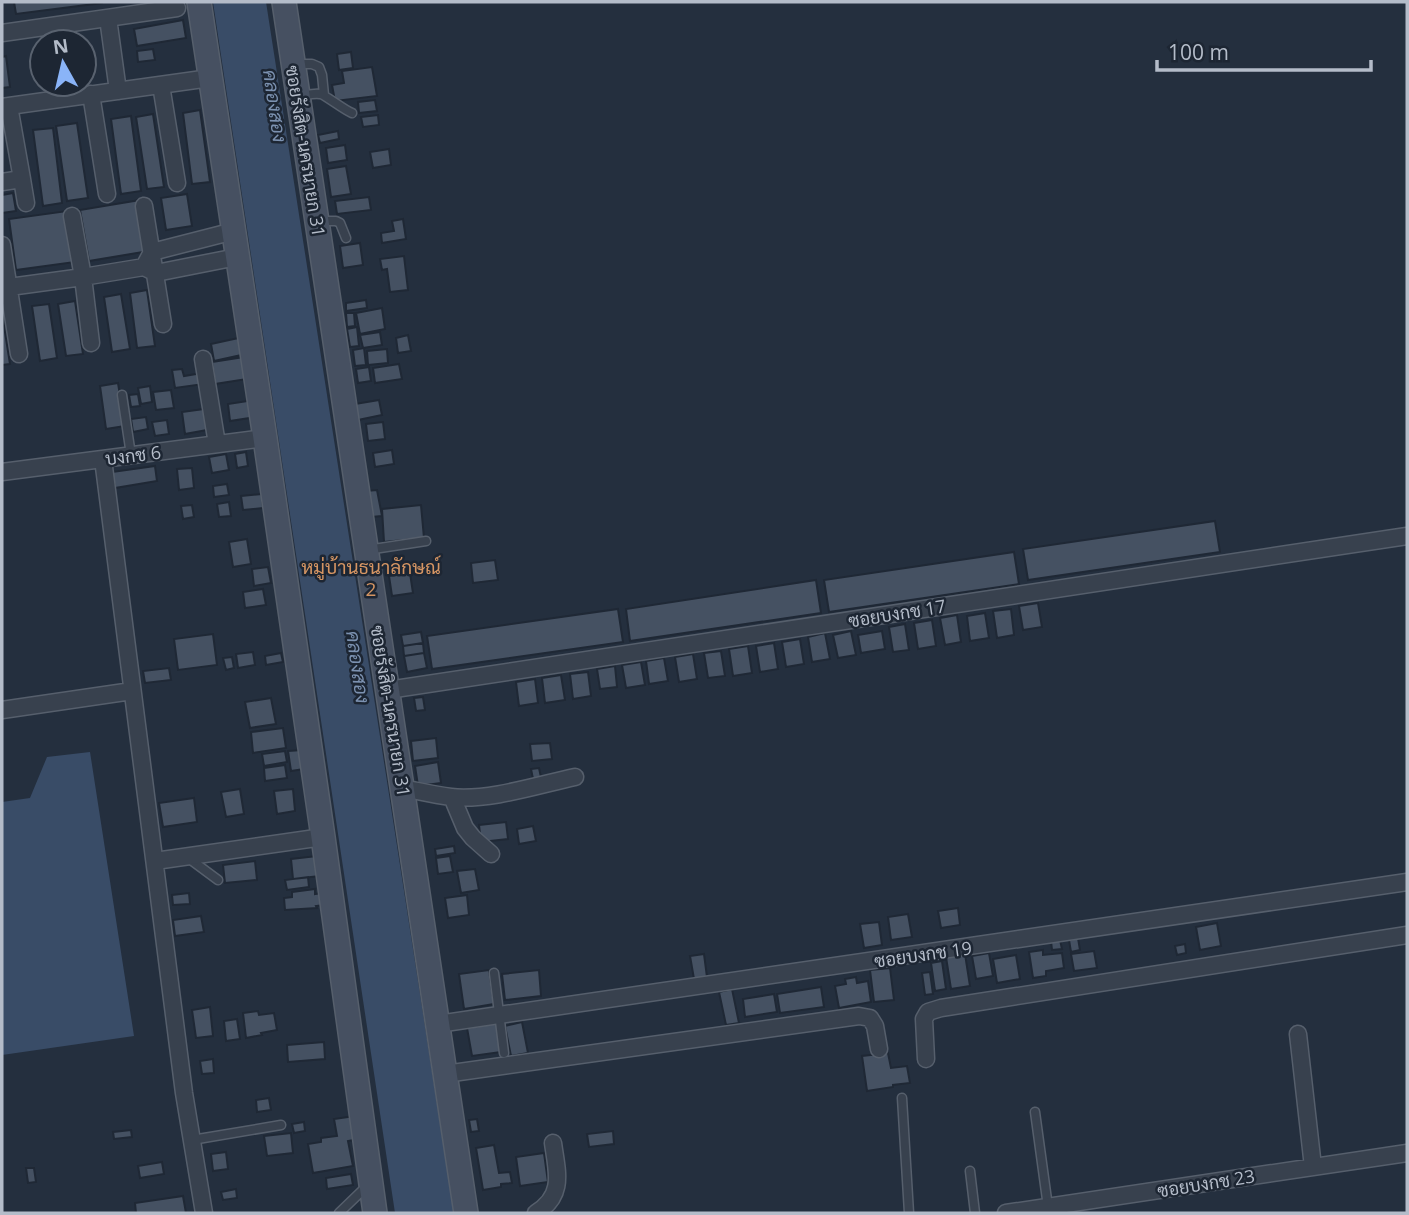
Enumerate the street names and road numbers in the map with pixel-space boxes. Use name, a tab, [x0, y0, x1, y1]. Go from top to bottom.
street label: ซอยรังสิต-นครนายก 31	[281, 64, 331, 238]
street label: บงกช 6	[104, 440, 162, 470]
street label: ซอยบงกช 17	[847, 593, 947, 633]
street label: ซอยรังสิต-นครนายก 31	[366, 624, 416, 798]
street label: ซอยบงกช 19	[873, 935, 973, 973]
street label: ซอยบงกช 23	[1156, 1163, 1256, 1203]

